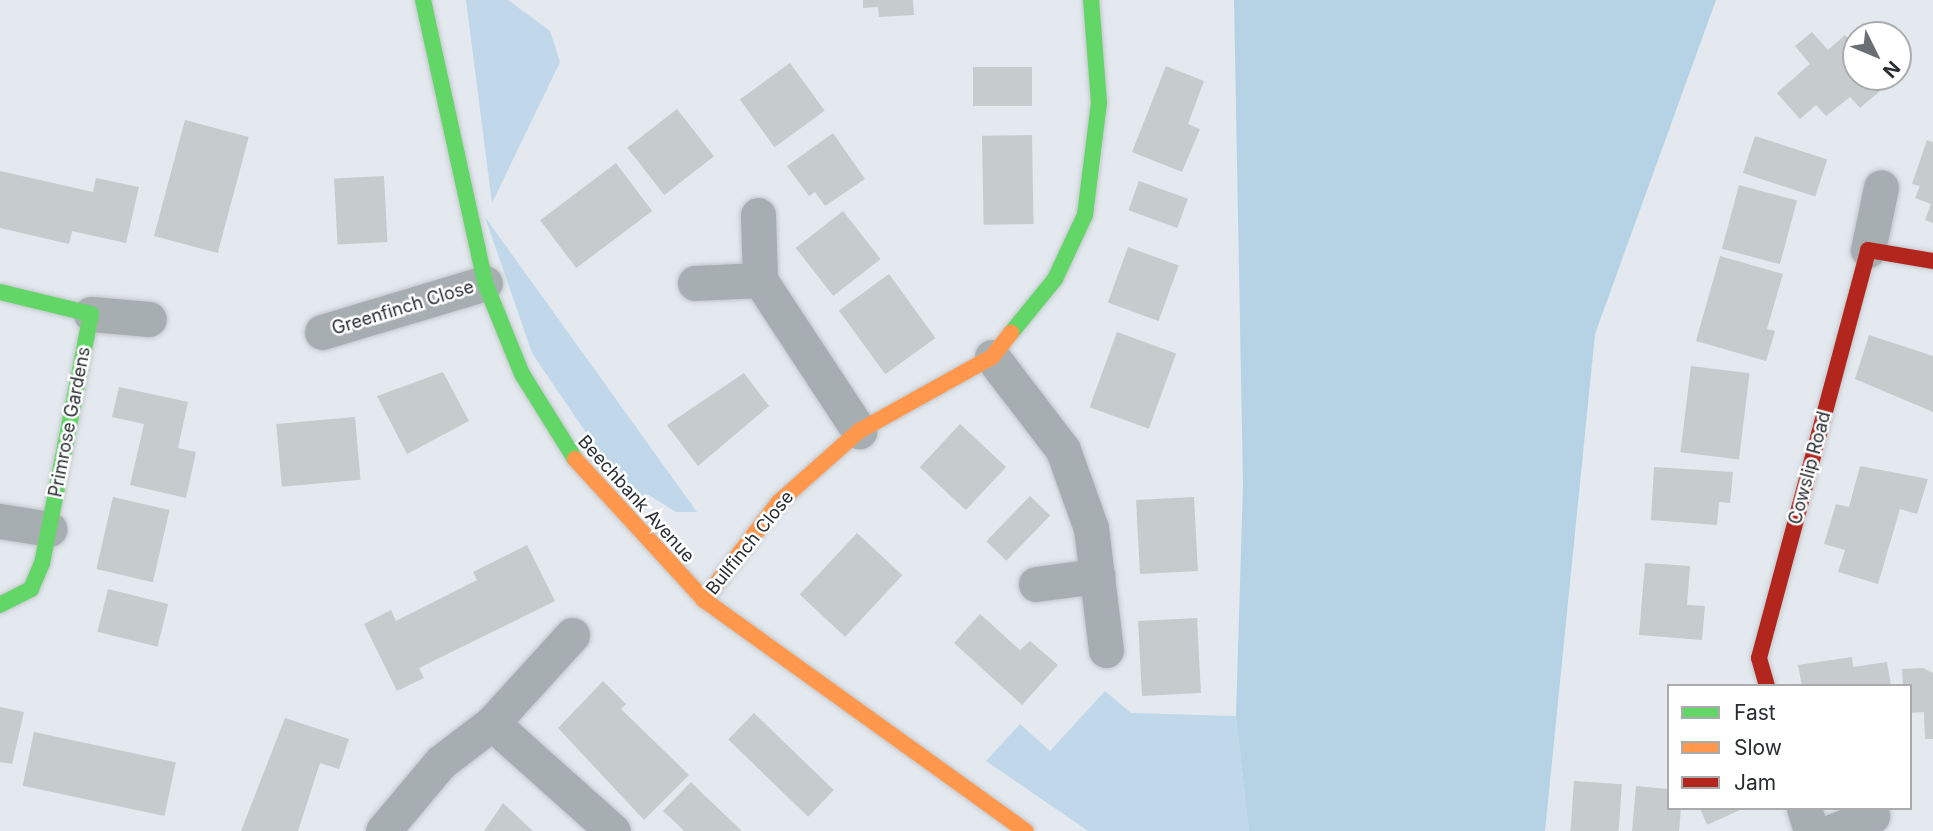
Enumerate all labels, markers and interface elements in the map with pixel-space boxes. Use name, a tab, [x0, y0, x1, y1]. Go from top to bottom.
north arrow	[1842, 21, 1912, 91]
text: N	[1878, 56, 1905, 82]
street label: Greenfinch Close	[329, 276, 477, 340]
street label: Primrose Gardens	[45, 345, 95, 499]
street label: Cowslip Road	[1785, 409, 1835, 527]
street label: Beechbank Avenue	[573, 431, 699, 567]
street label: Bullfinch Close	[702, 487, 798, 599]
legend	[1667, 684, 1912, 810]
text: Fast	[1734, 700, 1776, 725]
text: Slow	[1734, 735, 1782, 760]
text: Jam	[1734, 770, 1776, 795]

